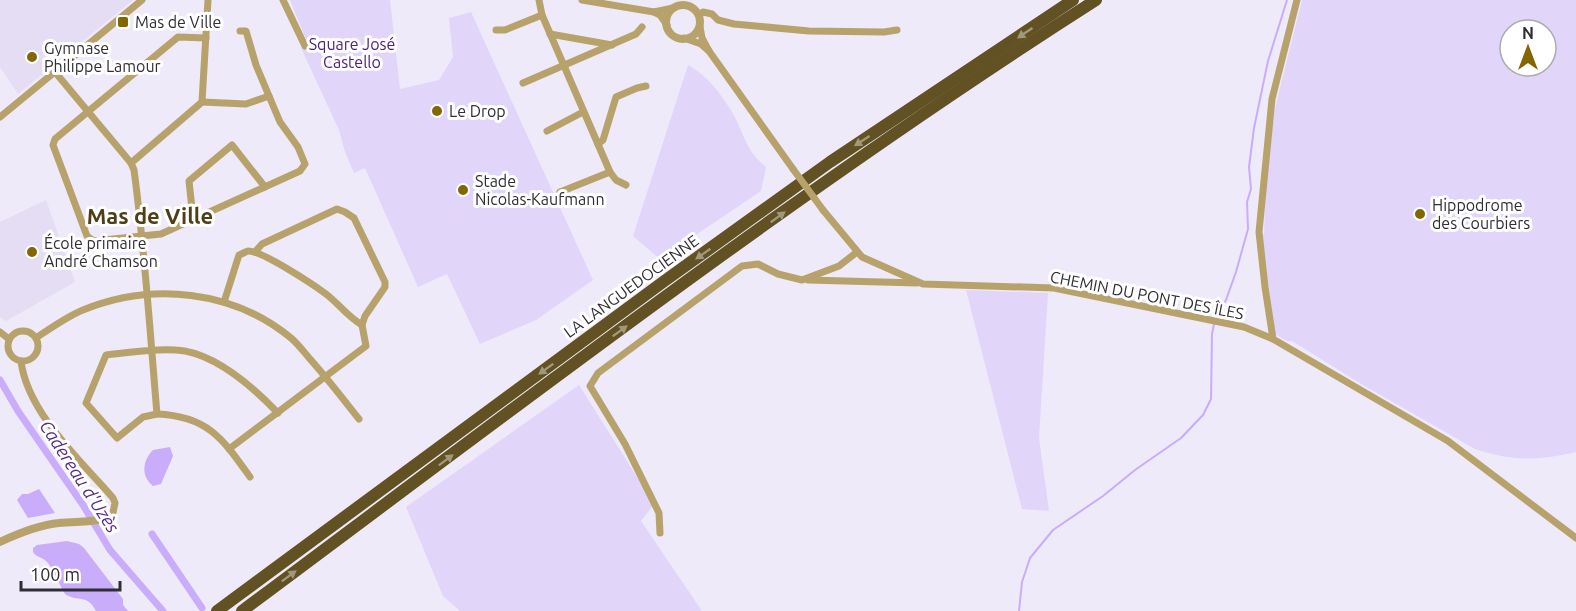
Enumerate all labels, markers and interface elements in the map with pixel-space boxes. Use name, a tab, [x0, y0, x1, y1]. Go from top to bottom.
place label: Mas de Ville	[135, 13, 221, 31]
marker: Mas de Ville	[116, 15, 130, 29]
north arrow	[1498, 18, 1558, 78]
text: N	[1522, 24, 1534, 42]
one-way arrow	[1016, 27, 1033, 38]
park label: Square José Castello	[309, 35, 395, 71]
place label: Gymnase Philippe Lamour	[44, 39, 161, 75]
marker: Gymnase Philippe Lamour	[25, 50, 39, 64]
place label: Le Drop	[449, 102, 506, 120]
marker: Le Drop	[430, 104, 444, 118]
one-way arrow	[854, 135, 870, 146]
place label: Stade Nicolas-Kaufmann	[475, 172, 605, 208]
marker: Stade Nicolas-Kaufmann	[456, 183, 470, 197]
place label: Hippodrome des Courbiers	[1432, 196, 1530, 232]
district label: Mas de Ville	[87, 203, 213, 228]
marker: Hippodrome des Courbiers	[1413, 207, 1427, 221]
one-way arrow	[769, 211, 785, 223]
street label: LA LANGUEDOCIENNE	[560, 231, 702, 341]
place label: École primaire André Chamson	[44, 232, 158, 270]
marker: École primaire André Chamson	[25, 245, 39, 259]
one-way arrow	[696, 248, 712, 260]
street label: CHEMIN DU PONT DES ÎLES	[1049, 266, 1246, 323]
one-way arrow	[611, 325, 627, 337]
one-way arrow	[538, 362, 553, 374]
water label: Cadereau d'Uzès	[36, 416, 124, 536]
one-way arrow	[438, 454, 453, 466]
scale bar	[21, 554, 120, 592]
text: 100 m	[30, 564, 80, 584]
one-way arrow	[281, 570, 297, 582]

